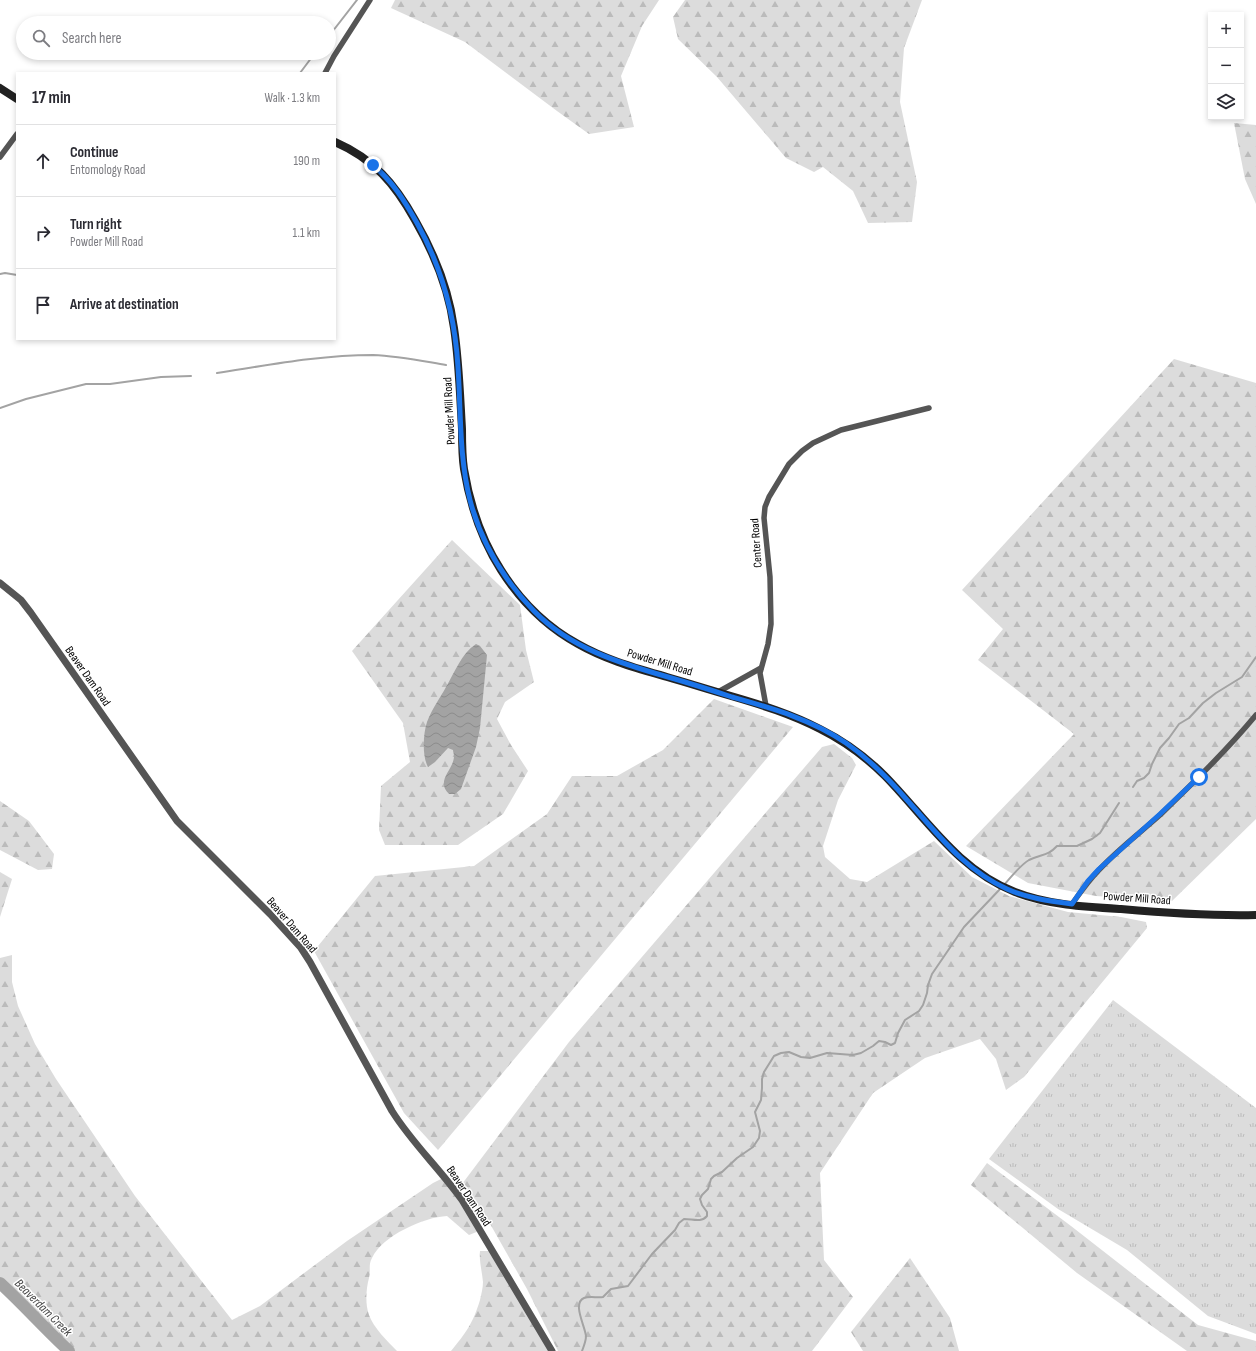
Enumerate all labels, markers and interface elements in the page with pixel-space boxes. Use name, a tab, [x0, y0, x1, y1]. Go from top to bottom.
map controls	[1208, 12, 1244, 120]
button: +	[1208, 12, 1244, 48]
search box	[16, 16, 336, 60]
icon: search	[30, 27, 52, 49]
text: Search here	[62, 29, 122, 48]
button: −	[1208, 48, 1244, 84]
button: layers	[1208, 84, 1244, 120]
text: 17 min	[32, 88, 71, 108]
text: Walk · 1.3 km	[265, 90, 320, 106]
text: Continue	[70, 143, 119, 162]
icon: ahead	[32, 150, 54, 172]
text: 190 m	[293, 153, 320, 169]
route end	[364, 156, 382, 174]
text: Entomology Road	[70, 162, 146, 178]
text: Turn right	[70, 215, 122, 234]
icon: right	[32, 222, 54, 244]
text: 1.1 km	[293, 225, 320, 241]
text: Powder Mill Road	[70, 234, 143, 250]
icon: arrive	[32, 294, 54, 316]
text: Arrive at destination	[70, 295, 179, 314]
street label: Powder Mill Road	[440, 377, 459, 445]
street label: Center Road	[747, 518, 766, 568]
street label: Beaver Dam Road	[62, 644, 114, 709]
street label: Powder Mill Road	[625, 645, 694, 680]
route start	[1190, 768, 1208, 786]
street label: Powder Mill Road	[1103, 889, 1171, 908]
street label: Beaver Dam Road	[263, 894, 320, 956]
street label: Beaver Dam Road	[443, 1163, 494, 1229]
water label: Beaverdam Creek	[11, 1276, 76, 1341]

